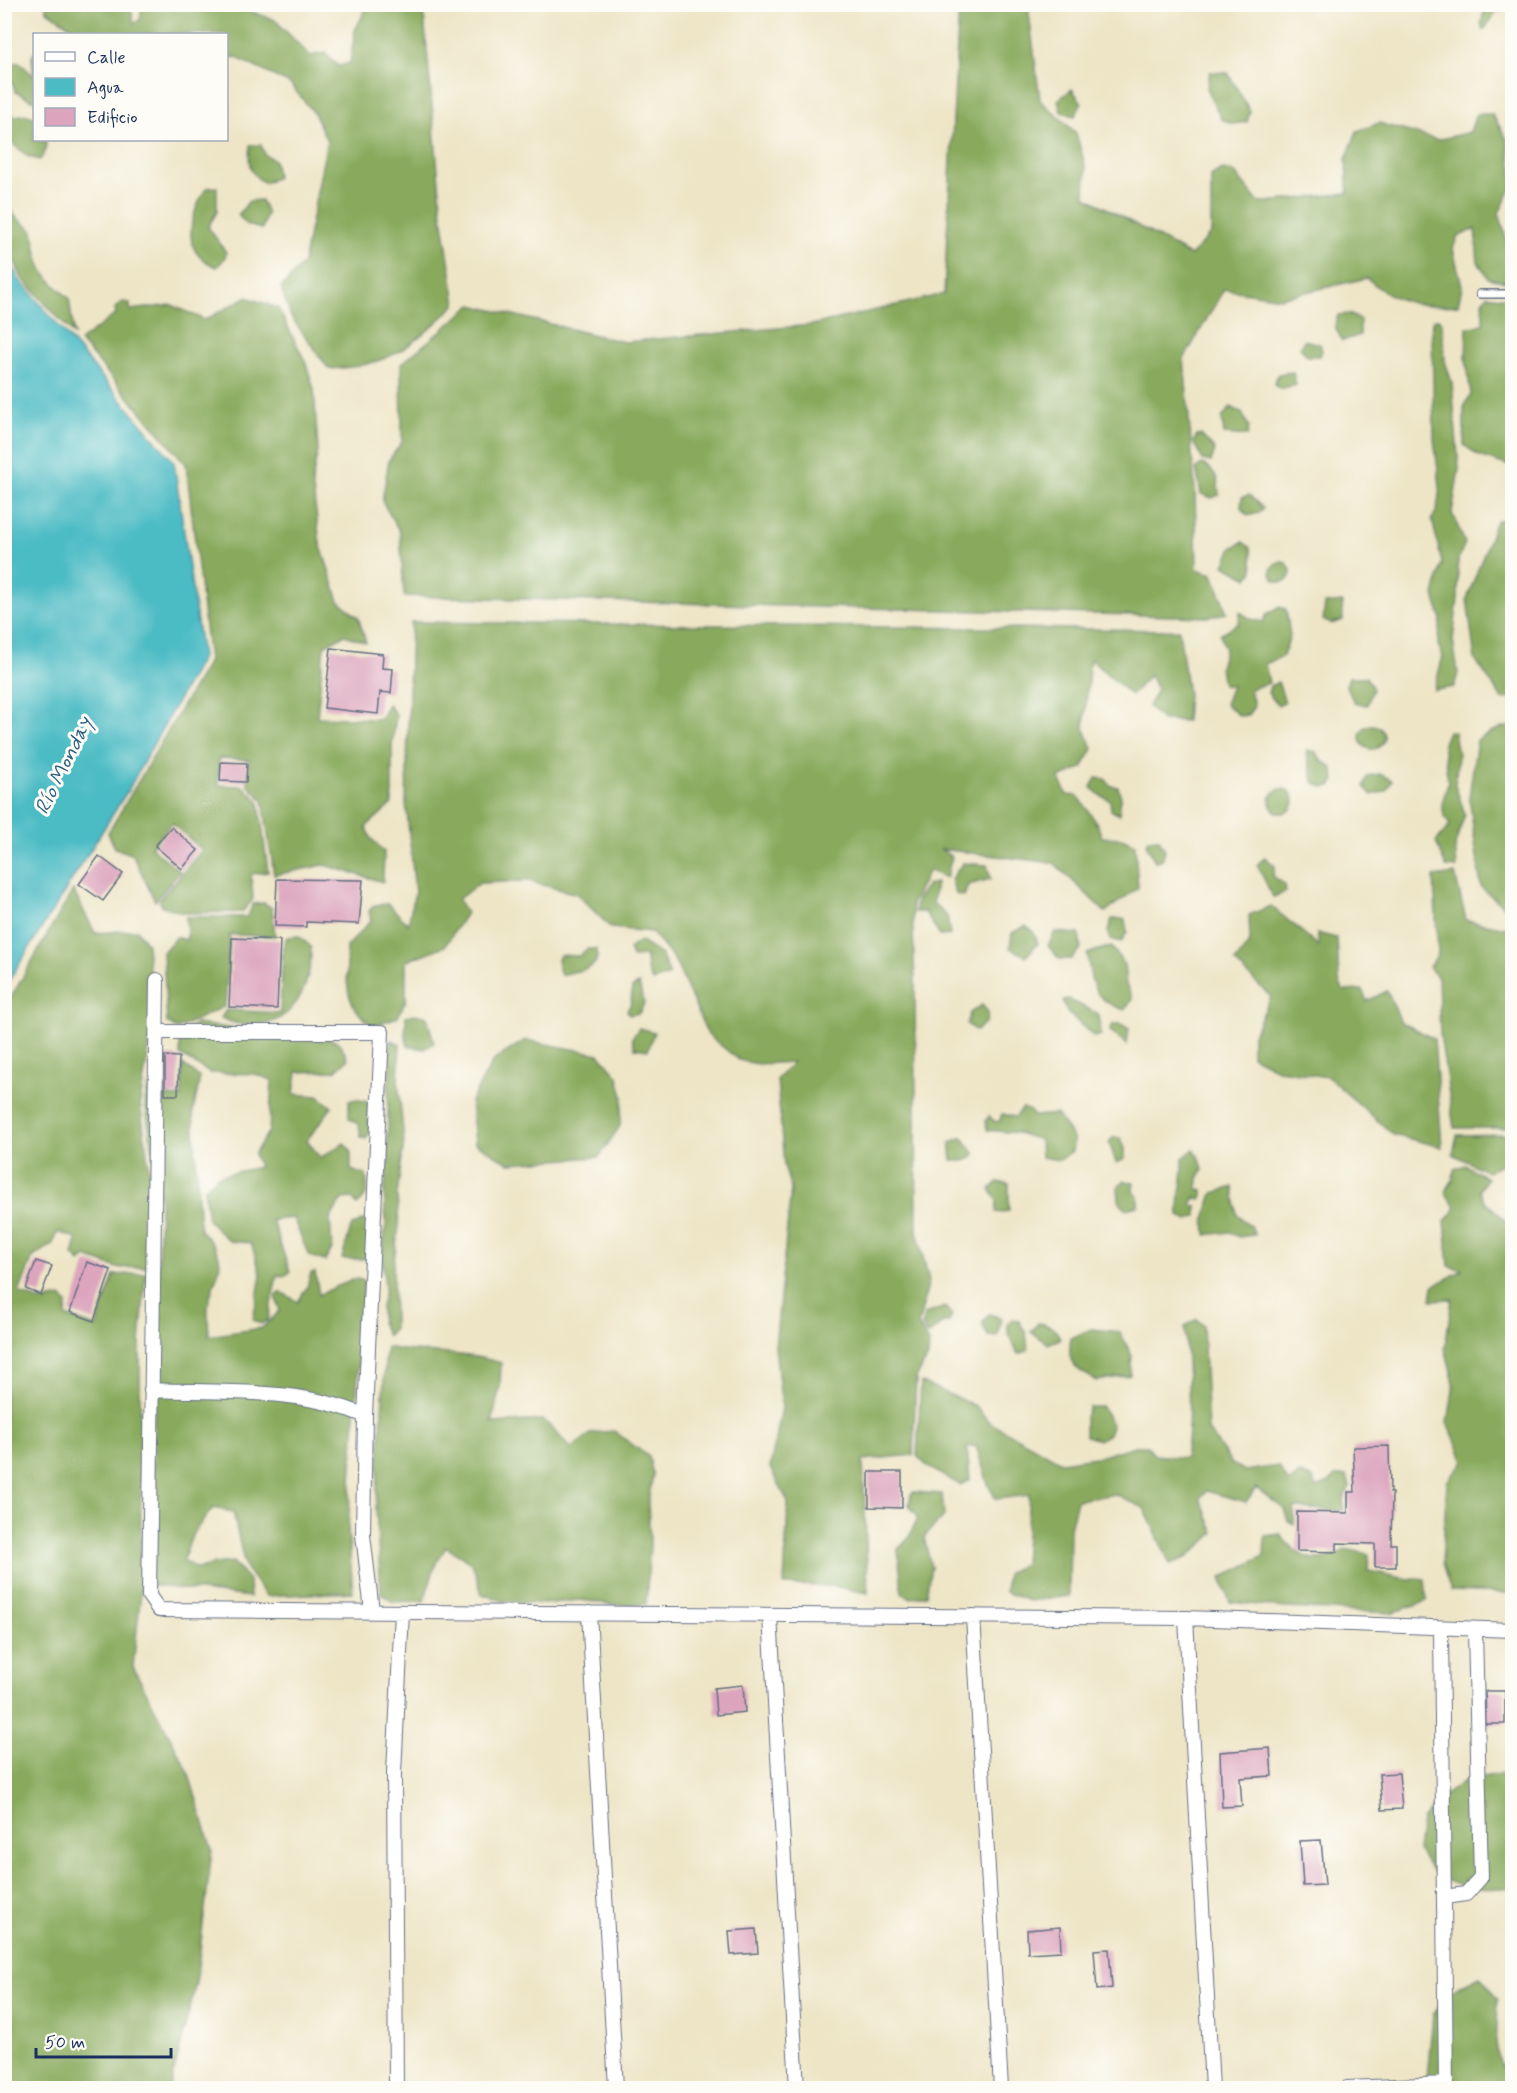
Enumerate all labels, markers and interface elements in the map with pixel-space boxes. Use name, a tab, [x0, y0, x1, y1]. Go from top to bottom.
legend	[33, 33, 228, 141]
text: Calle	[87, 46, 126, 70]
text: Agua	[87, 76, 124, 100]
text: Edificio	[87, 106, 138, 130]
water label: Río Monday	[28, 711, 100, 819]
scale bar	[36, 2021, 171, 2059]
text: 50 m	[45, 2031, 85, 2055]

